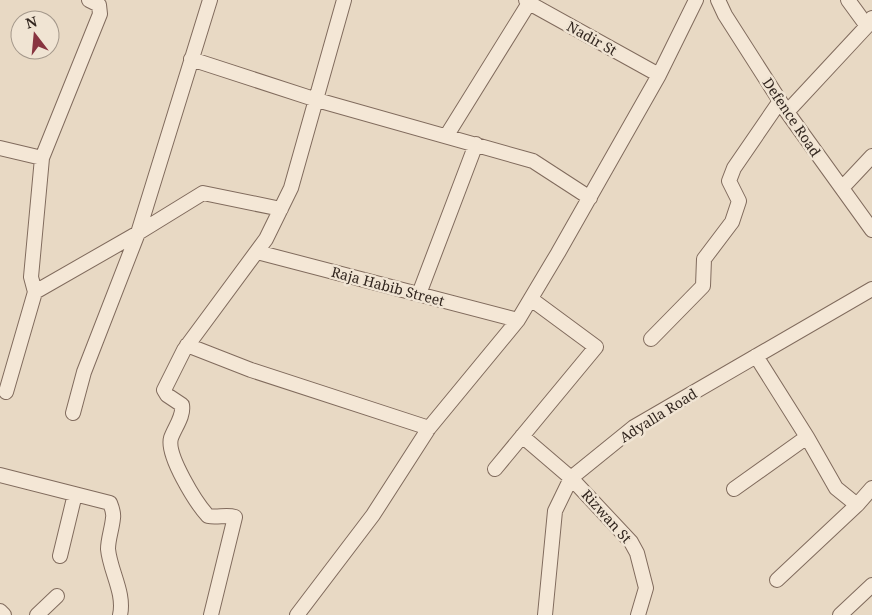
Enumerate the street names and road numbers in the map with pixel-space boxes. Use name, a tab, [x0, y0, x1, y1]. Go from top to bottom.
street label: Nadir St	[564, 16, 620, 60]
street label: Defence Road	[759, 74, 826, 160]
street label: Raja Habib Street	[329, 262, 447, 310]
street label: Adyalla Road	[616, 383, 701, 446]
street label: Rizwan St	[578, 485, 636, 547]

